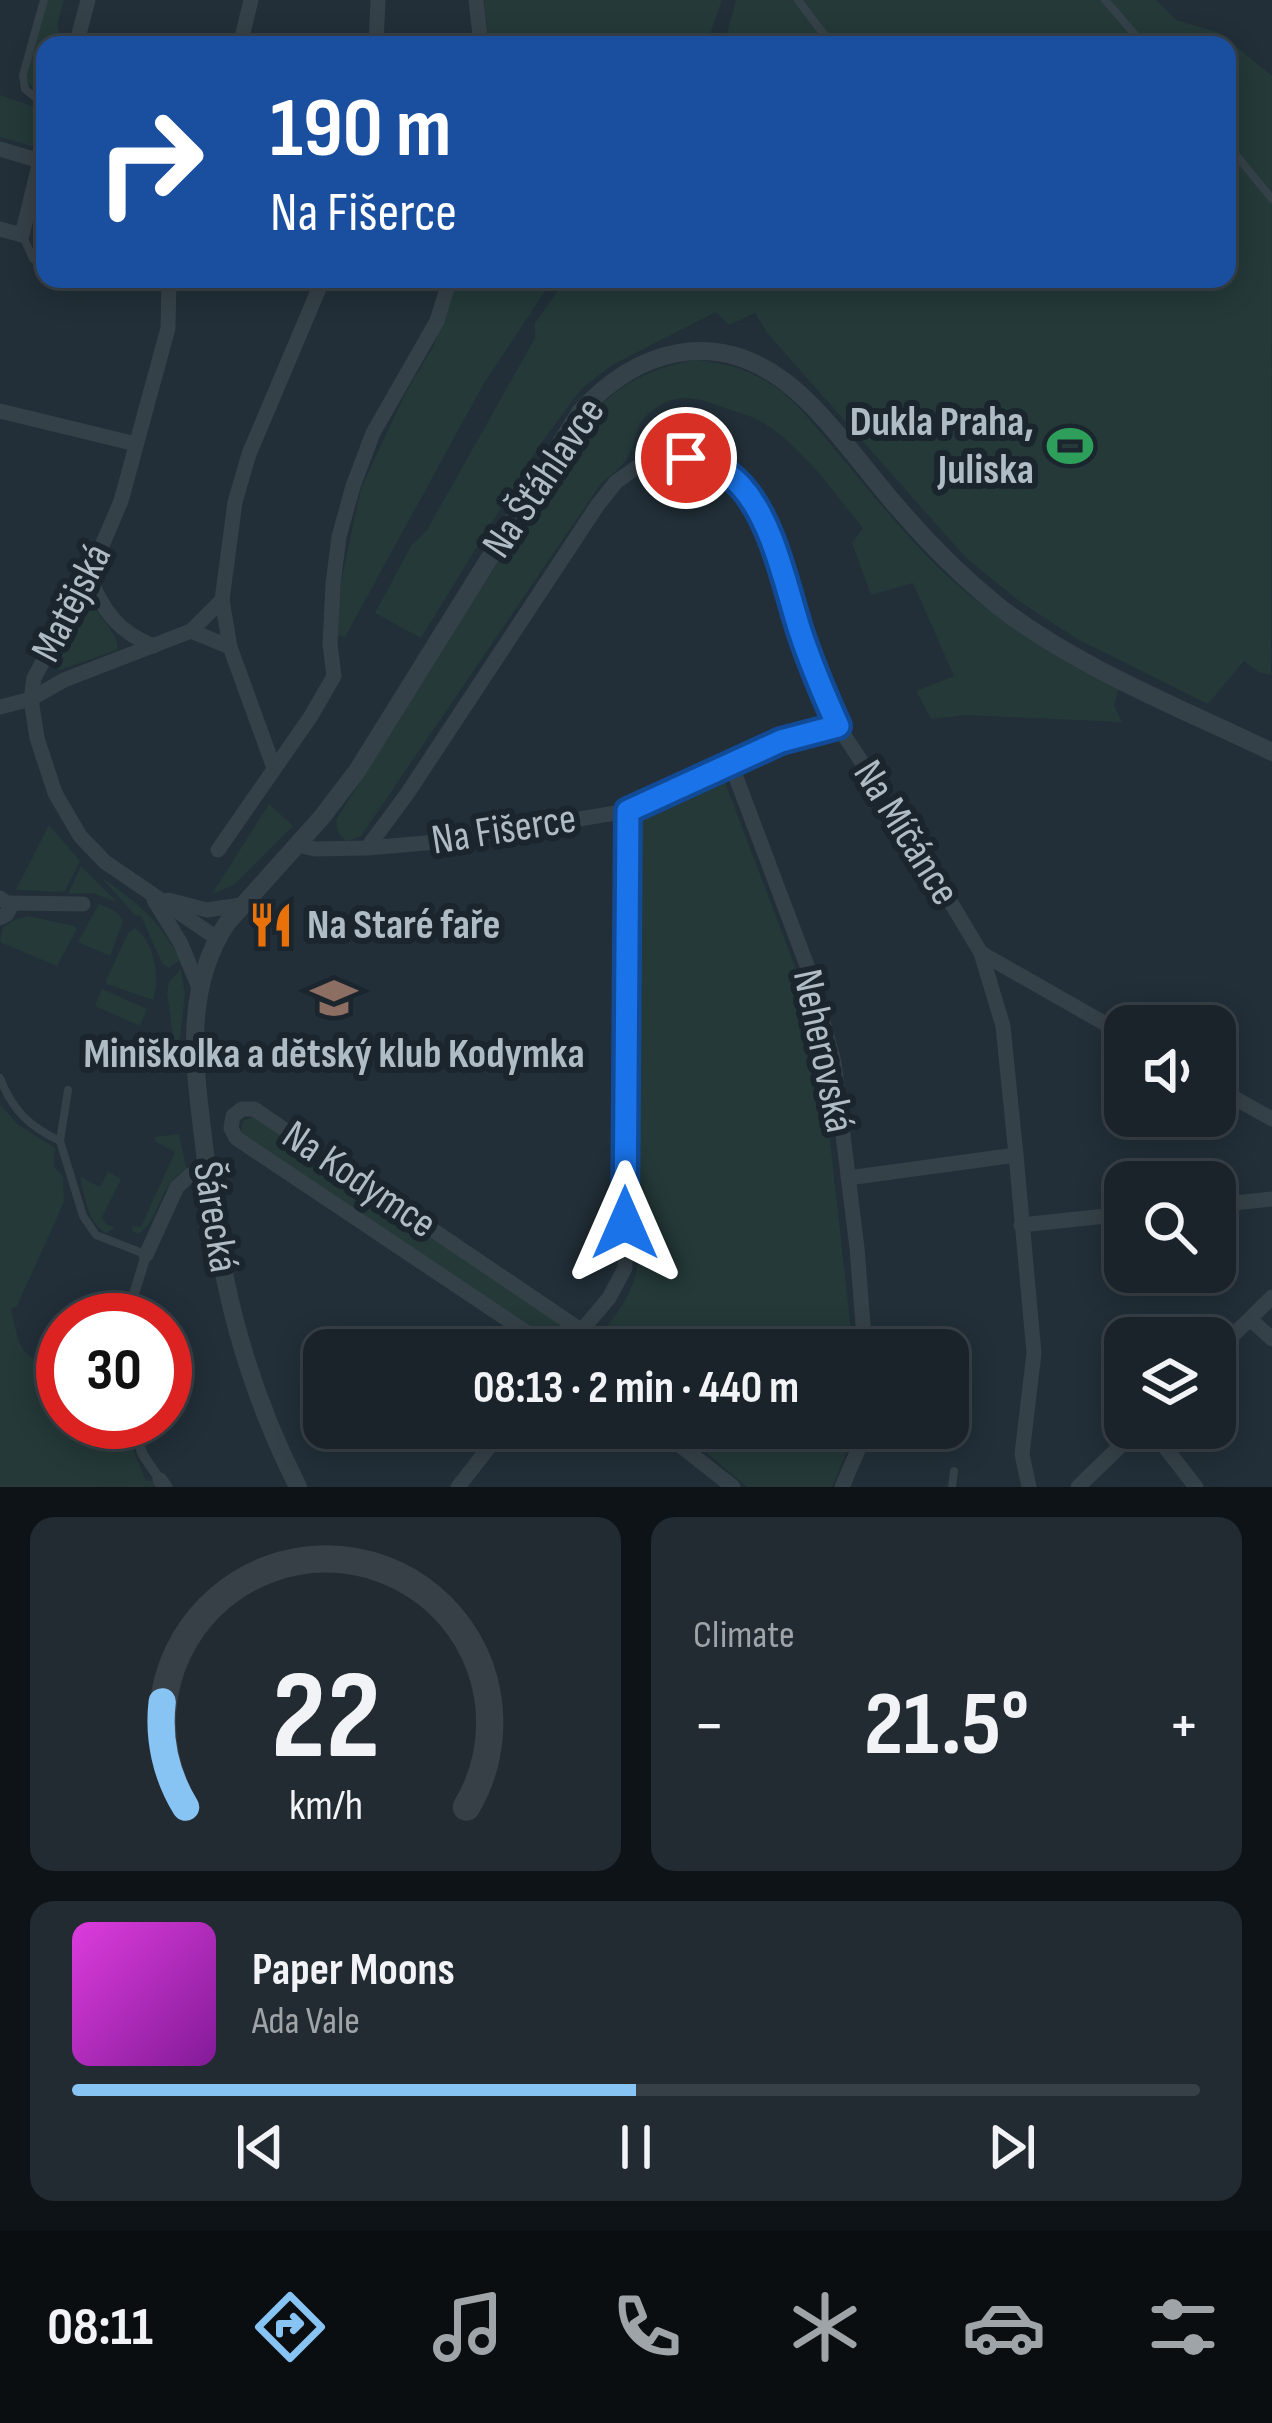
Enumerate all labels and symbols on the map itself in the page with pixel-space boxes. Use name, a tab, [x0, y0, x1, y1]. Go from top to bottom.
street label: Na Šťáhlavce	[472, 388, 616, 568]
place label: Dukla Praha, Juliska	[850, 397, 1034, 496]
pin	[635, 407, 737, 509]
sports icon: Dukla Praha, Juliska	[1045, 421, 1095, 471]
street label: Matějská	[21, 536, 123, 670]
street label: Na Míčánce	[842, 751, 970, 915]
street label: Na Fišerce	[428, 793, 580, 867]
restaurant icon: Na Staré faře	[246, 900, 296, 950]
place label: Na Staré faře	[307, 900, 500, 951]
street label: Neherovská	[781, 965, 865, 1137]
school or university icon: Miniškolka a dětský klub Kodymka	[309, 973, 359, 1023]
place label: Miniškolka a dětský klub Kodymka	[83, 1029, 585, 1080]
street label: Na Kodymce	[273, 1110, 445, 1250]
street label: Šárecká	[181, 1158, 249, 1276]
position arrow	[562, 1160, 688, 1286]
speed limit sign: 30	[36, 1293, 192, 1449]

